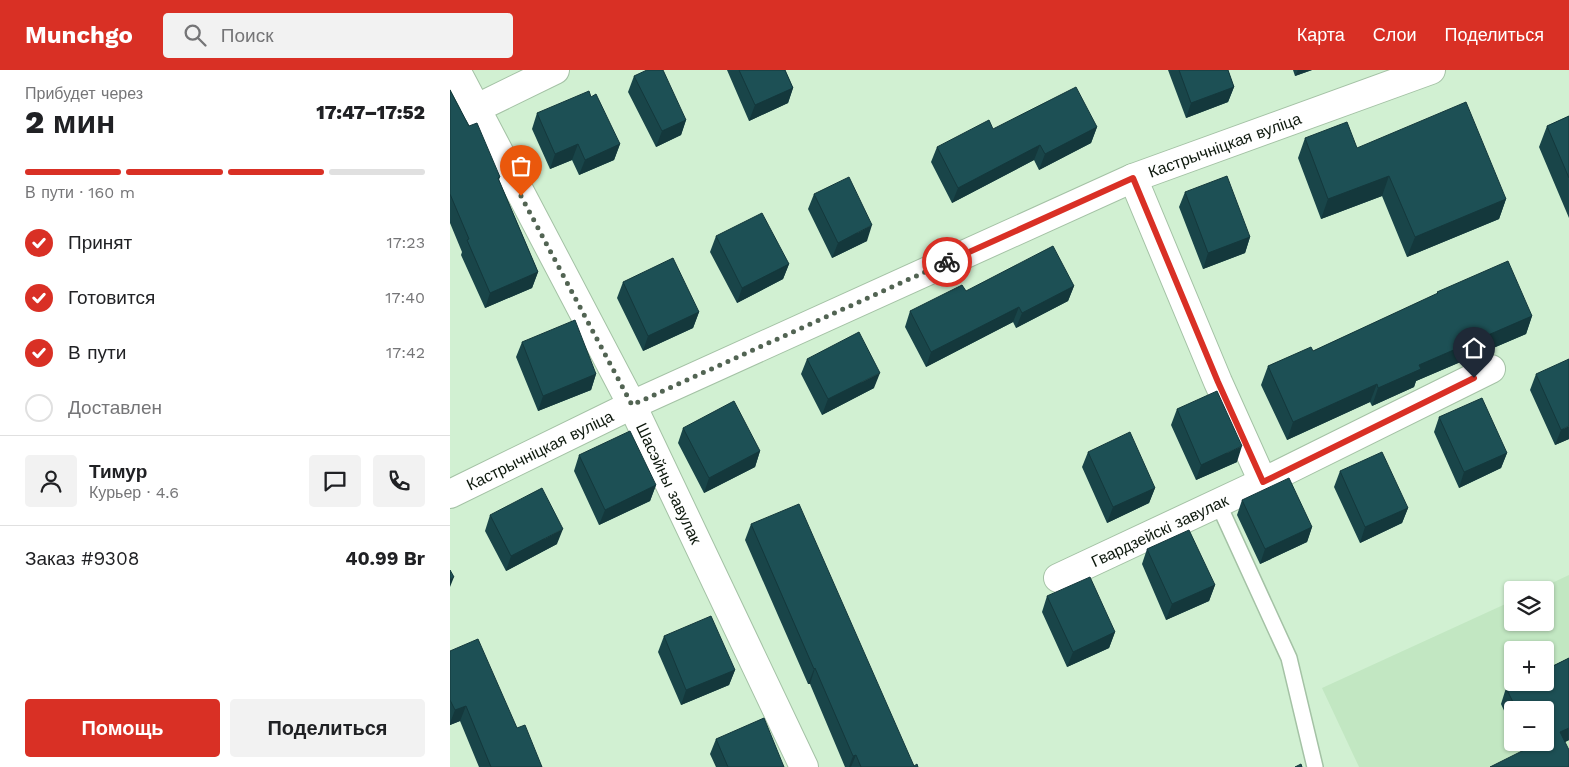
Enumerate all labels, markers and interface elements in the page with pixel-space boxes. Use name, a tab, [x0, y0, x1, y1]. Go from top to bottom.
search box	[163, 13, 513, 58]
text: Munchgo	[25, 21, 133, 49]
icon: search	[181, 21, 209, 49]
text: Поиск	[221, 24, 273, 47]
text: Карта	[1297, 24, 1345, 45]
text: Слои	[1373, 24, 1417, 45]
text: Поделиться	[1445, 24, 1544, 45]
text: Прибудет через	[25, 84, 143, 103]
text: 17:47–17:52	[316, 101, 425, 124]
text: 2 мин	[25, 103, 115, 141]
street label: Кастрычніцкая вуліца	[1146, 109, 1304, 182]
pin	[500, 145, 542, 196]
icon: bag	[507, 152, 535, 180]
text: В пути · 160 m	[25, 183, 135, 202]
icon: check	[25, 229, 53, 257]
text: Принят	[68, 231, 132, 254]
text: 17:23	[386, 233, 425, 252]
courier	[922, 237, 972, 287]
icon: bike	[933, 248, 961, 276]
icon: check	[25, 284, 53, 312]
text: Готовится	[68, 286, 155, 309]
text: 17:40	[385, 288, 425, 307]
pin	[1453, 327, 1495, 378]
icon: home	[1460, 334, 1488, 362]
icon: check	[25, 339, 53, 367]
text: В пути	[68, 341, 126, 364]
text: 17:42	[386, 343, 425, 362]
text: Доставлен	[68, 396, 162, 419]
street label: Кастрычніцкая вуліца	[464, 407, 617, 494]
street label: Шасэйны завулак	[632, 420, 706, 548]
button: person	[25, 455, 77, 507]
button: chat	[309, 455, 361, 507]
button: phone	[373, 455, 425, 507]
text: Тимур	[89, 460, 147, 483]
text: Курьер · 4.6	[89, 483, 179, 502]
street label: Гвардзейскі завулак	[1088, 490, 1232, 571]
text: Заказ #9308	[25, 547, 139, 570]
text: 40.99 Br	[345, 547, 425, 570]
map controls	[1504, 581, 1554, 751]
button: layers	[1504, 581, 1554, 631]
button: +	[1504, 641, 1554, 691]
button: Помощь	[25, 699, 220, 757]
button: Поделиться	[230, 699, 425, 757]
button: −	[1504, 701, 1554, 751]

